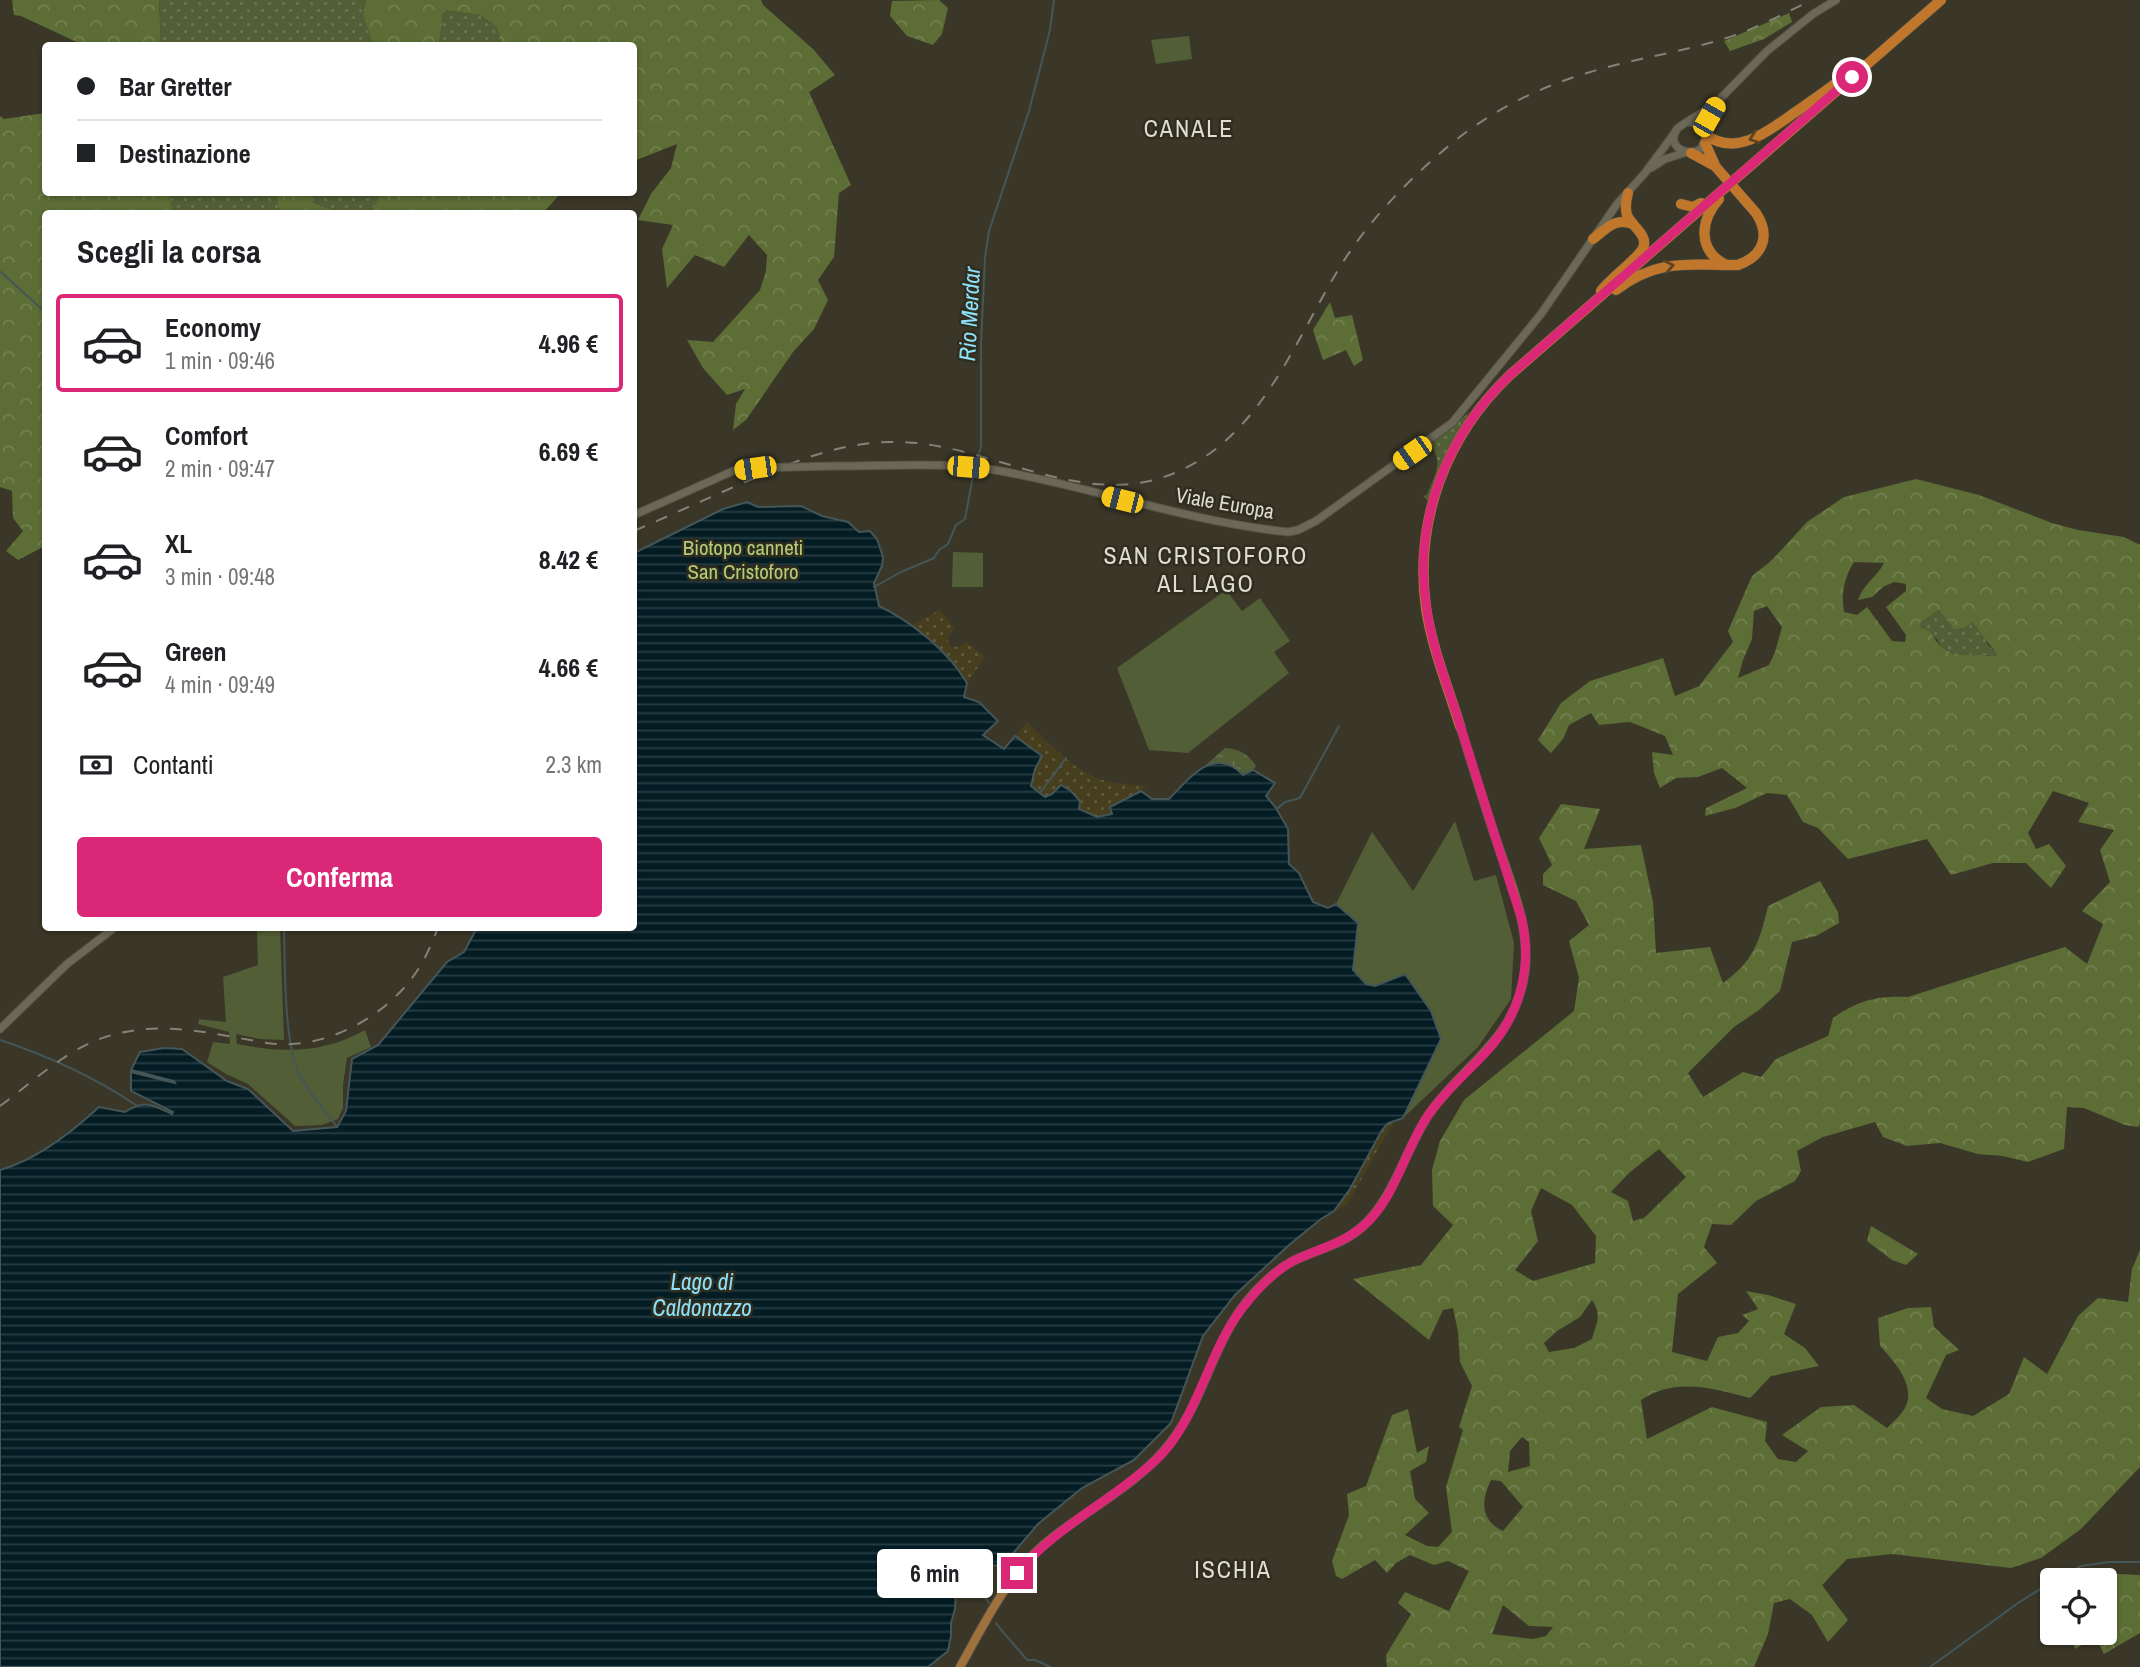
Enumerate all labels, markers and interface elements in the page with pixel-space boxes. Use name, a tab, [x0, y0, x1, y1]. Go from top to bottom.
route start	[1836, 61, 1868, 93]
text: Bar Gretter	[119, 69, 232, 104]
car	[1690, 94, 1729, 140]
district label: CANALE	[1144, 112, 1234, 144]
one-way arrow	[1749, 129, 1761, 143]
text: Destinazione	[119, 136, 251, 171]
text: Scegli la corsa	[77, 230, 261, 273]
one-way arrow	[1663, 259, 1675, 274]
water label: Rio Merdar	[951, 265, 987, 362]
text: Economy	[165, 310, 261, 345]
icon: car	[81, 312, 144, 375]
text: 4.96 €	[539, 326, 598, 361]
text: 1 min · 09:46	[165, 345, 275, 376]
text: Comfort	[165, 418, 248, 453]
icon: car	[81, 420, 144, 483]
car	[1389, 432, 1436, 474]
text: 6.69 €	[539, 434, 598, 469]
text: 2 min · 09:47	[165, 453, 275, 484]
car	[733, 455, 778, 481]
car	[947, 455, 990, 479]
street label: Viale Europa	[1174, 480, 1277, 526]
car	[1100, 485, 1145, 515]
text: XL	[165, 526, 192, 561]
icon: car	[81, 528, 144, 591]
park label: Biotopo canneti San Cristoforo	[683, 533, 803, 586]
district label: SAN CRISTOFORO AL LAGO	[1104, 539, 1308, 599]
text: 8.42 €	[539, 542, 598, 577]
text: 3 min · 09:48	[165, 561, 275, 592]
text: Green	[165, 634, 227, 669]
icon: car	[81, 636, 144, 699]
text: 4.66 €	[539, 650, 598, 685]
text: 4 min · 09:49	[165, 669, 275, 700]
icon: cash	[77, 746, 115, 784]
text: Contanti	[133, 747, 214, 782]
text: 2.3 km	[545, 749, 602, 780]
button: Conferma	[77, 837, 602, 917]
water label: Lago di Caldonazzo	[652, 1266, 752, 1323]
callout: 6 min	[877, 1548, 992, 1598]
district label: ISCHIA	[1194, 1553, 1272, 1585]
route end	[1001, 1557, 1033, 1589]
text: 6 min	[910, 1558, 960, 1589]
map controls	[2040, 1568, 2117, 1645]
button: locate	[2040, 1568, 2117, 1645]

